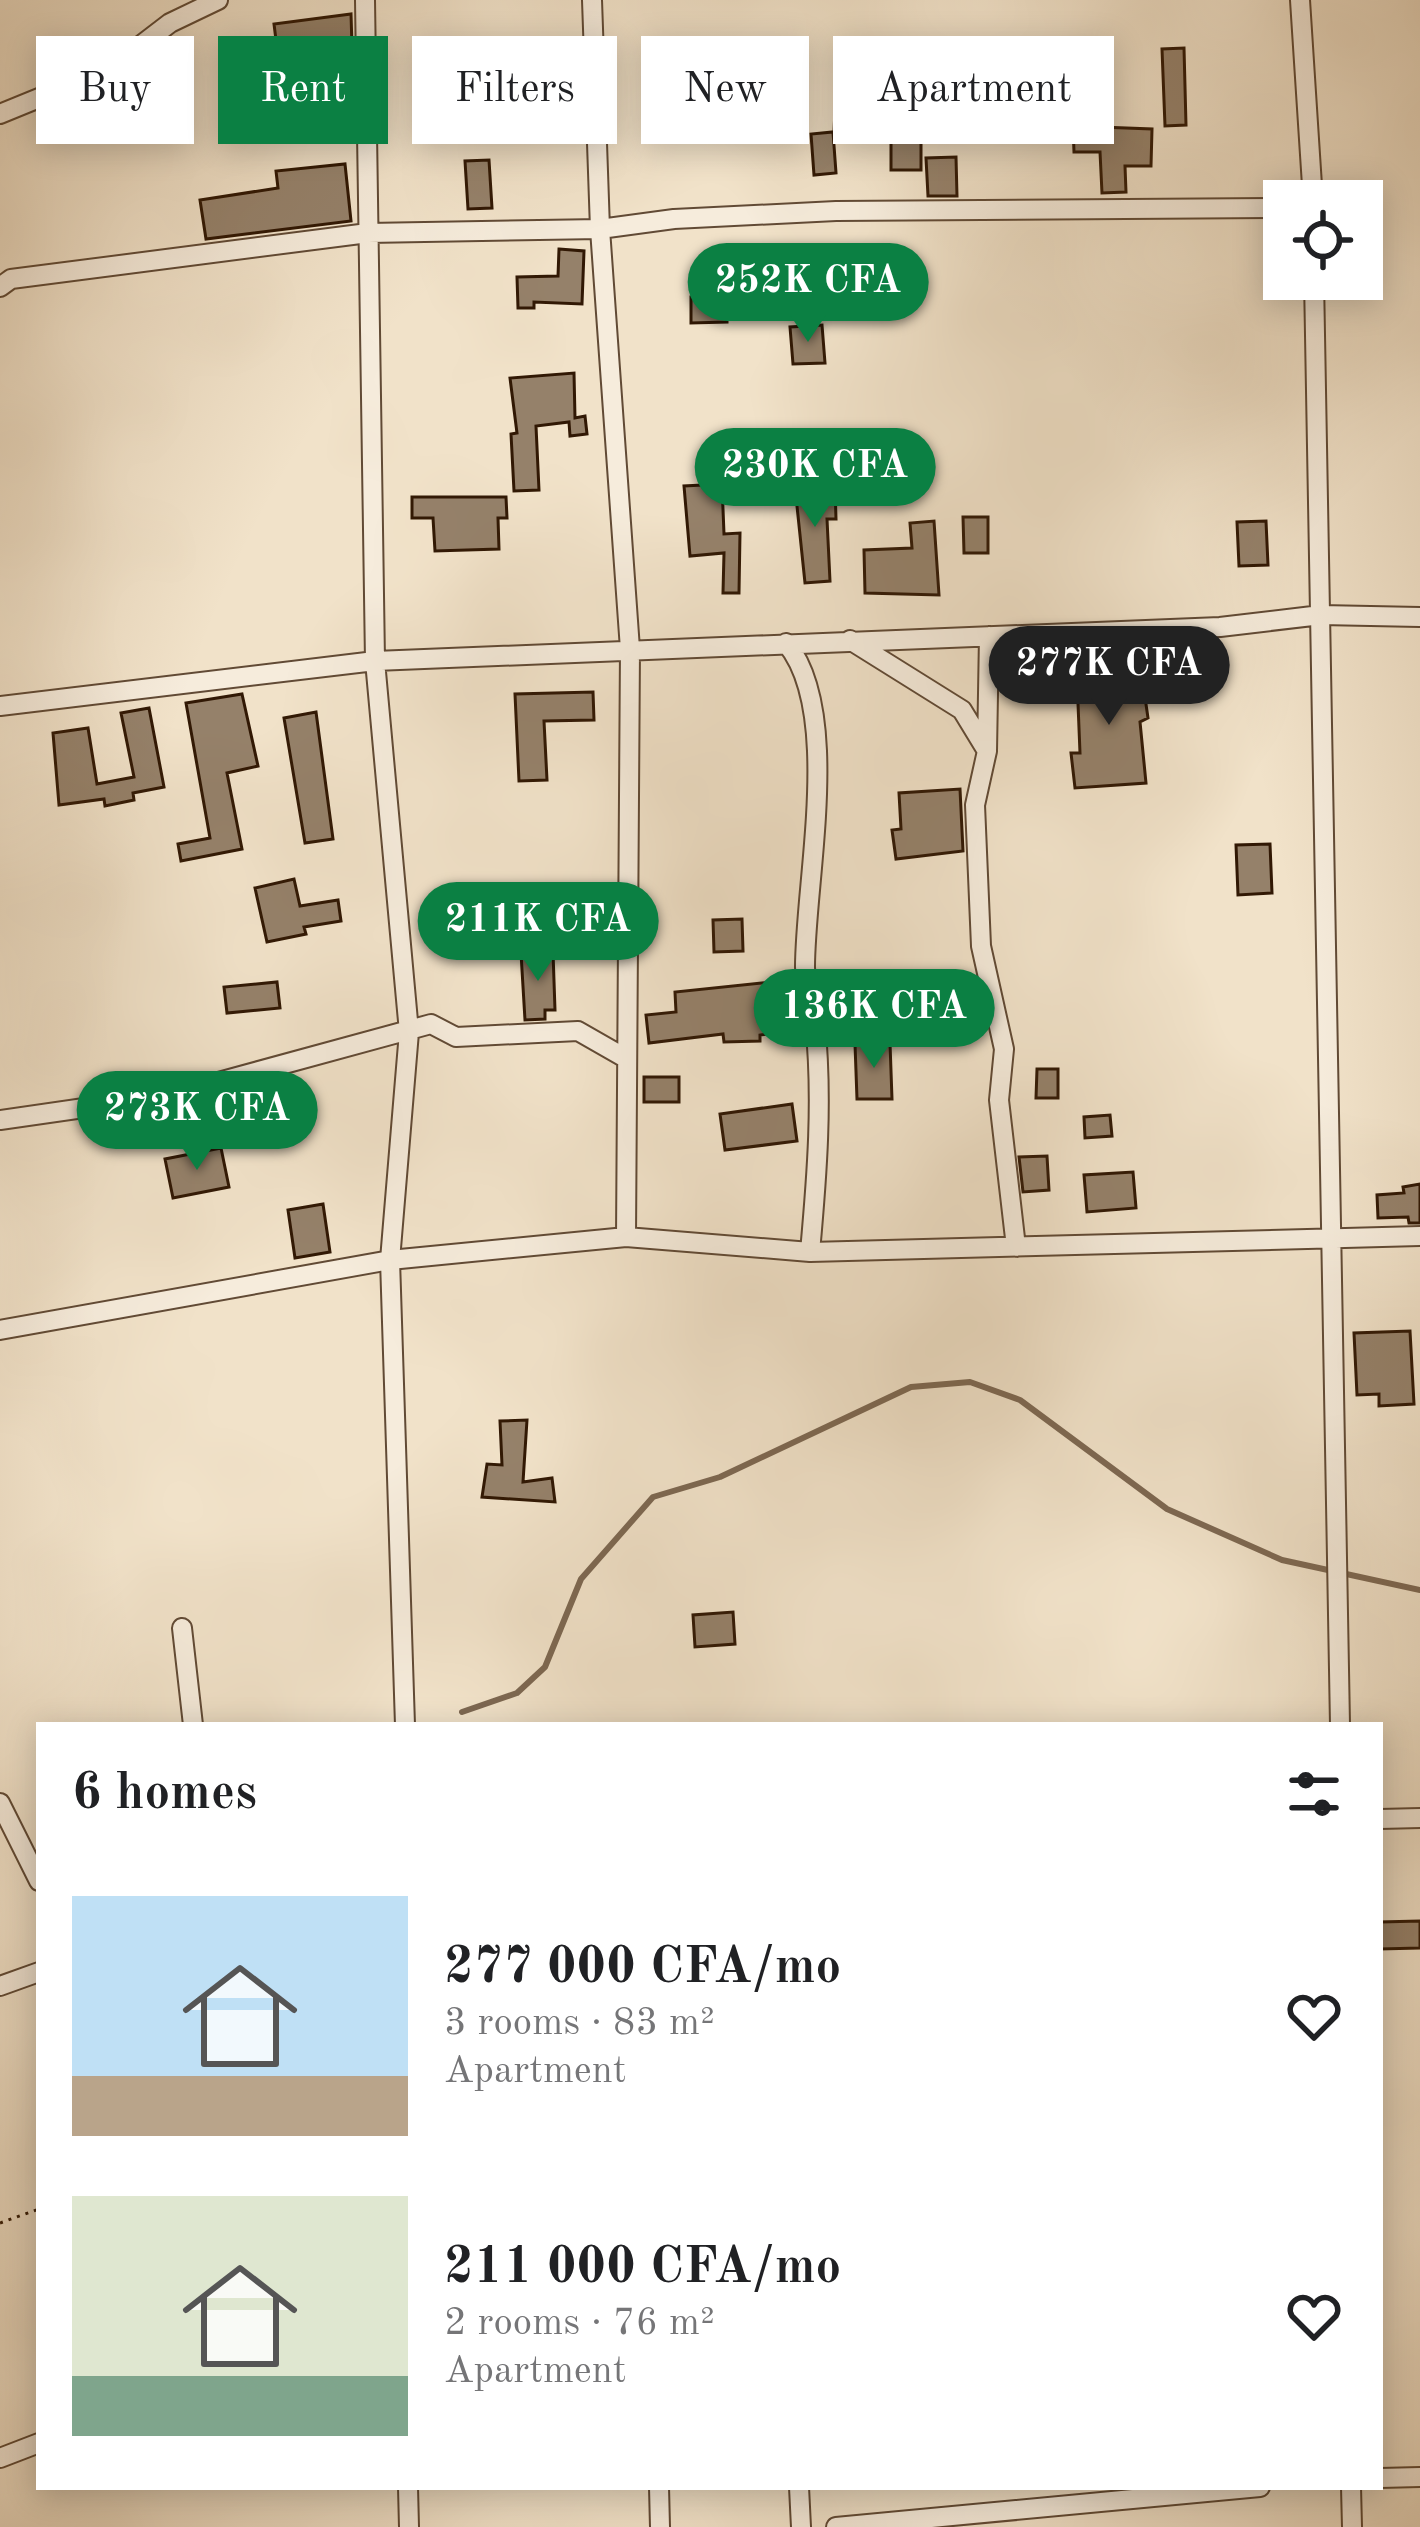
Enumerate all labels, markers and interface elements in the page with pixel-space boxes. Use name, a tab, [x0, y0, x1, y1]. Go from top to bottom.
chip: Buy	[36, 36, 194, 144]
chip: Rent	[218, 36, 388, 144]
chip: Filters	[412, 36, 617, 144]
chip: New	[641, 36, 809, 144]
chip: Apartment	[833, 36, 1114, 144]
map controls	[1263, 180, 1383, 300]
button: locate	[1263, 180, 1383, 300]
pin: 252K CFA	[684, 243, 932, 345]
text: 252K CFA	[715, 262, 901, 301]
pin: 230K CFA	[691, 428, 939, 530]
text: 230K CFA	[722, 447, 908, 486]
pin: 277K CFA	[985, 626, 1233, 728]
text: 277K CFA	[1016, 645, 1202, 684]
pin: 211K CFA	[414, 882, 662, 984]
text: 211K CFA	[445, 901, 631, 940]
pin: 136K CFA	[750, 969, 998, 1071]
text: 136K CFA	[781, 988, 967, 1027]
pin: 273K CFA	[73, 1071, 321, 1173]
text: 273K CFA	[104, 1090, 290, 1129]
icon: filters	[1281, 1761, 1347, 1827]
text: 6 homes	[72, 1769, 257, 1820]
text: 277 000 CFA/mo	[444, 1943, 841, 1994]
icon: home	[168, 1944, 312, 2088]
icon: heart	[1281, 1983, 1347, 2049]
text: 3 rooms · 83 m²	[444, 2004, 715, 2043]
text: Apartment	[444, 2052, 627, 2091]
text: 211 000 CFA/mo	[444, 2243, 841, 2294]
icon: home	[168, 2244, 312, 2388]
icon: heart	[1281, 2283, 1347, 2349]
text: 2 rooms · 76 m²	[444, 2304, 715, 2343]
text: Apartment	[444, 2352, 627, 2391]

